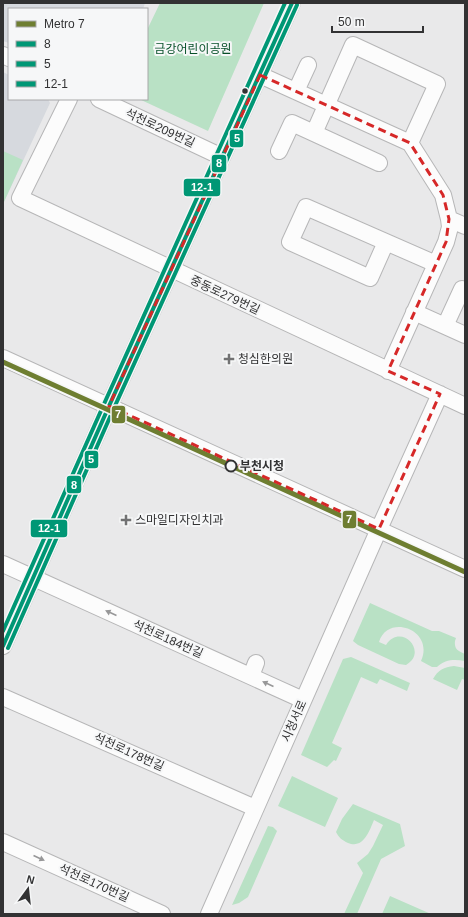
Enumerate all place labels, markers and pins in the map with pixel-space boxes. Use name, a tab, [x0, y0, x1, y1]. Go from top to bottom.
unlabelled marker	[240, 86, 250, 96]
place label: 청심한의원	[238, 352, 293, 366]
marker: 청심한의원	[223, 353, 235, 365]
marker: 부천시청	[224, 459, 238, 473]
place label: 부천시청	[240, 459, 284, 473]
place label: 스마일디자인치과	[135, 513, 223, 527]
marker: 스마일디자인치과	[120, 514, 132, 526]

